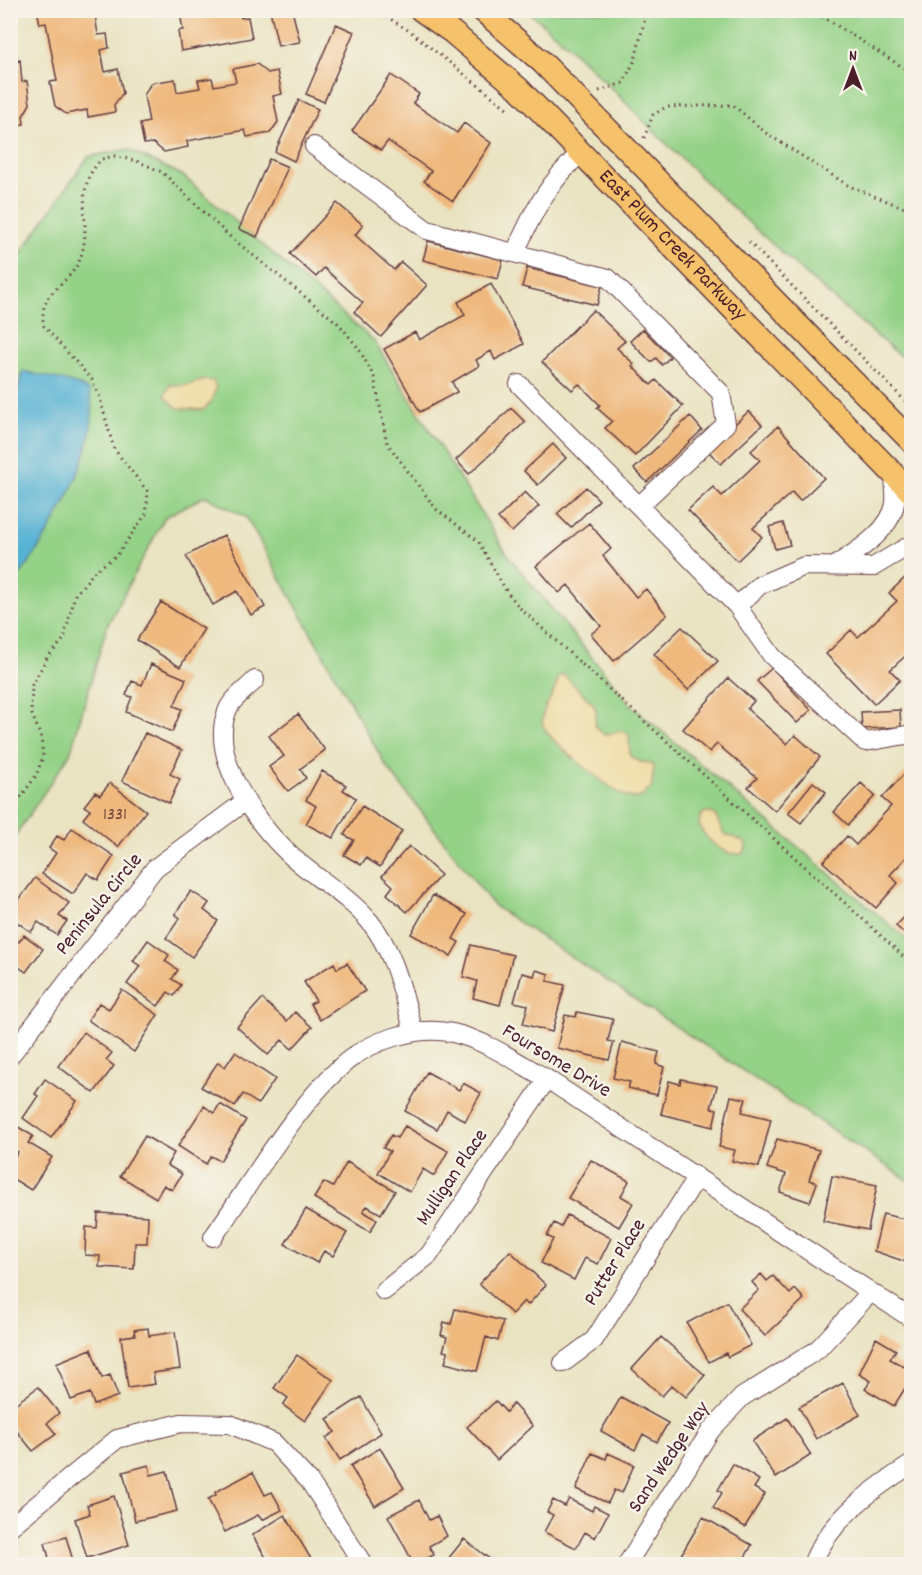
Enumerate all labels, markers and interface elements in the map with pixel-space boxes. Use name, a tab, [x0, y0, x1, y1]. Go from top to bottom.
north arrow	[823, 39, 883, 99]
text: N	[849, 45, 857, 68]
street label: East Plum Creek Parkway	[591, 163, 753, 329]
house number: 1331	[103, 803, 127, 828]
street label: Peninsula Circle	[49, 847, 151, 963]
street label: Foursome Drive	[496, 1018, 616, 1106]
street label: Mulligan Place	[410, 1124, 496, 1232]
street label: Putter Place	[577, 1213, 655, 1313]
street label: Sand Wedge Way	[622, 1396, 719, 1520]

